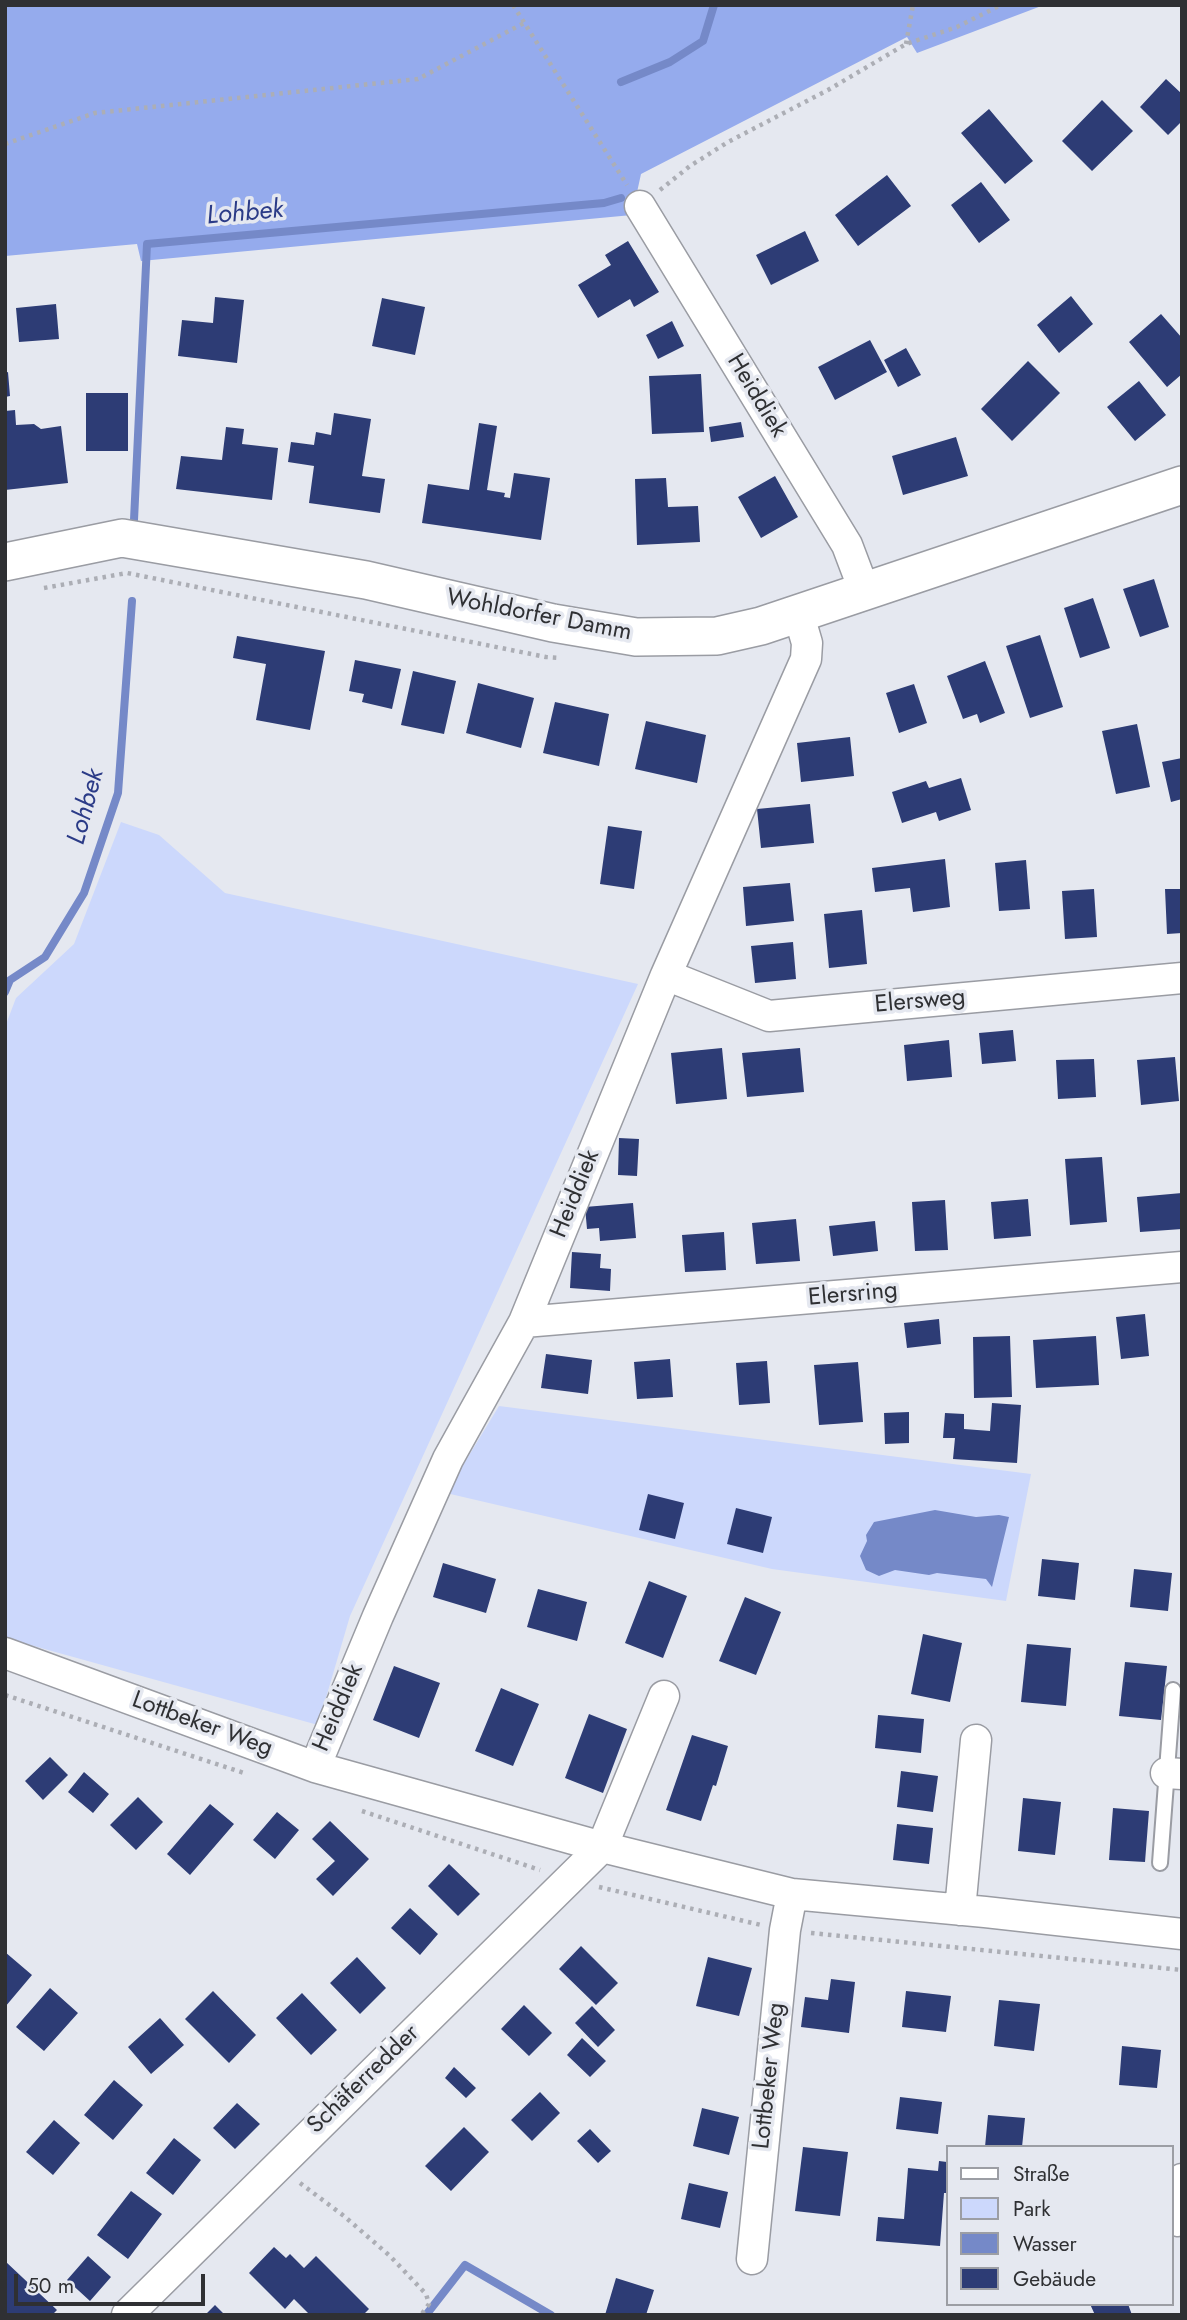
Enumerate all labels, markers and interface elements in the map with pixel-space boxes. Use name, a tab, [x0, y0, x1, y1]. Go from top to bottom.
water label: Lohbek	[205, 195, 285, 233]
street label: Heiddiek	[720, 349, 792, 443]
street label: Wohldorfer Damm	[444, 584, 634, 648]
water label: Lohbek	[62, 766, 112, 848]
street label: Elersweg	[873, 984, 967, 1020]
street label: Heiddiek	[545, 1146, 607, 1242]
street label: Elersring	[807, 1277, 899, 1313]
street label: Heiddiek	[308, 1660, 370, 1756]
street label: Lottbeker Weg	[128, 1686, 276, 1764]
street label: Lottbeker Weg	[748, 2001, 792, 2151]
street label: Schäferredder	[302, 2019, 426, 2141]
legend	[946, 2145, 1173, 2306]
text: Straße	[1013, 2159, 1070, 2189]
text: Park	[1013, 2194, 1050, 2224]
text: Wasser	[1013, 2229, 1077, 2259]
scale bar	[18, 2260, 208, 2304]
text: Gebäude	[1013, 2264, 1096, 2294]
text: 50 m	[27, 2271, 74, 2301]

